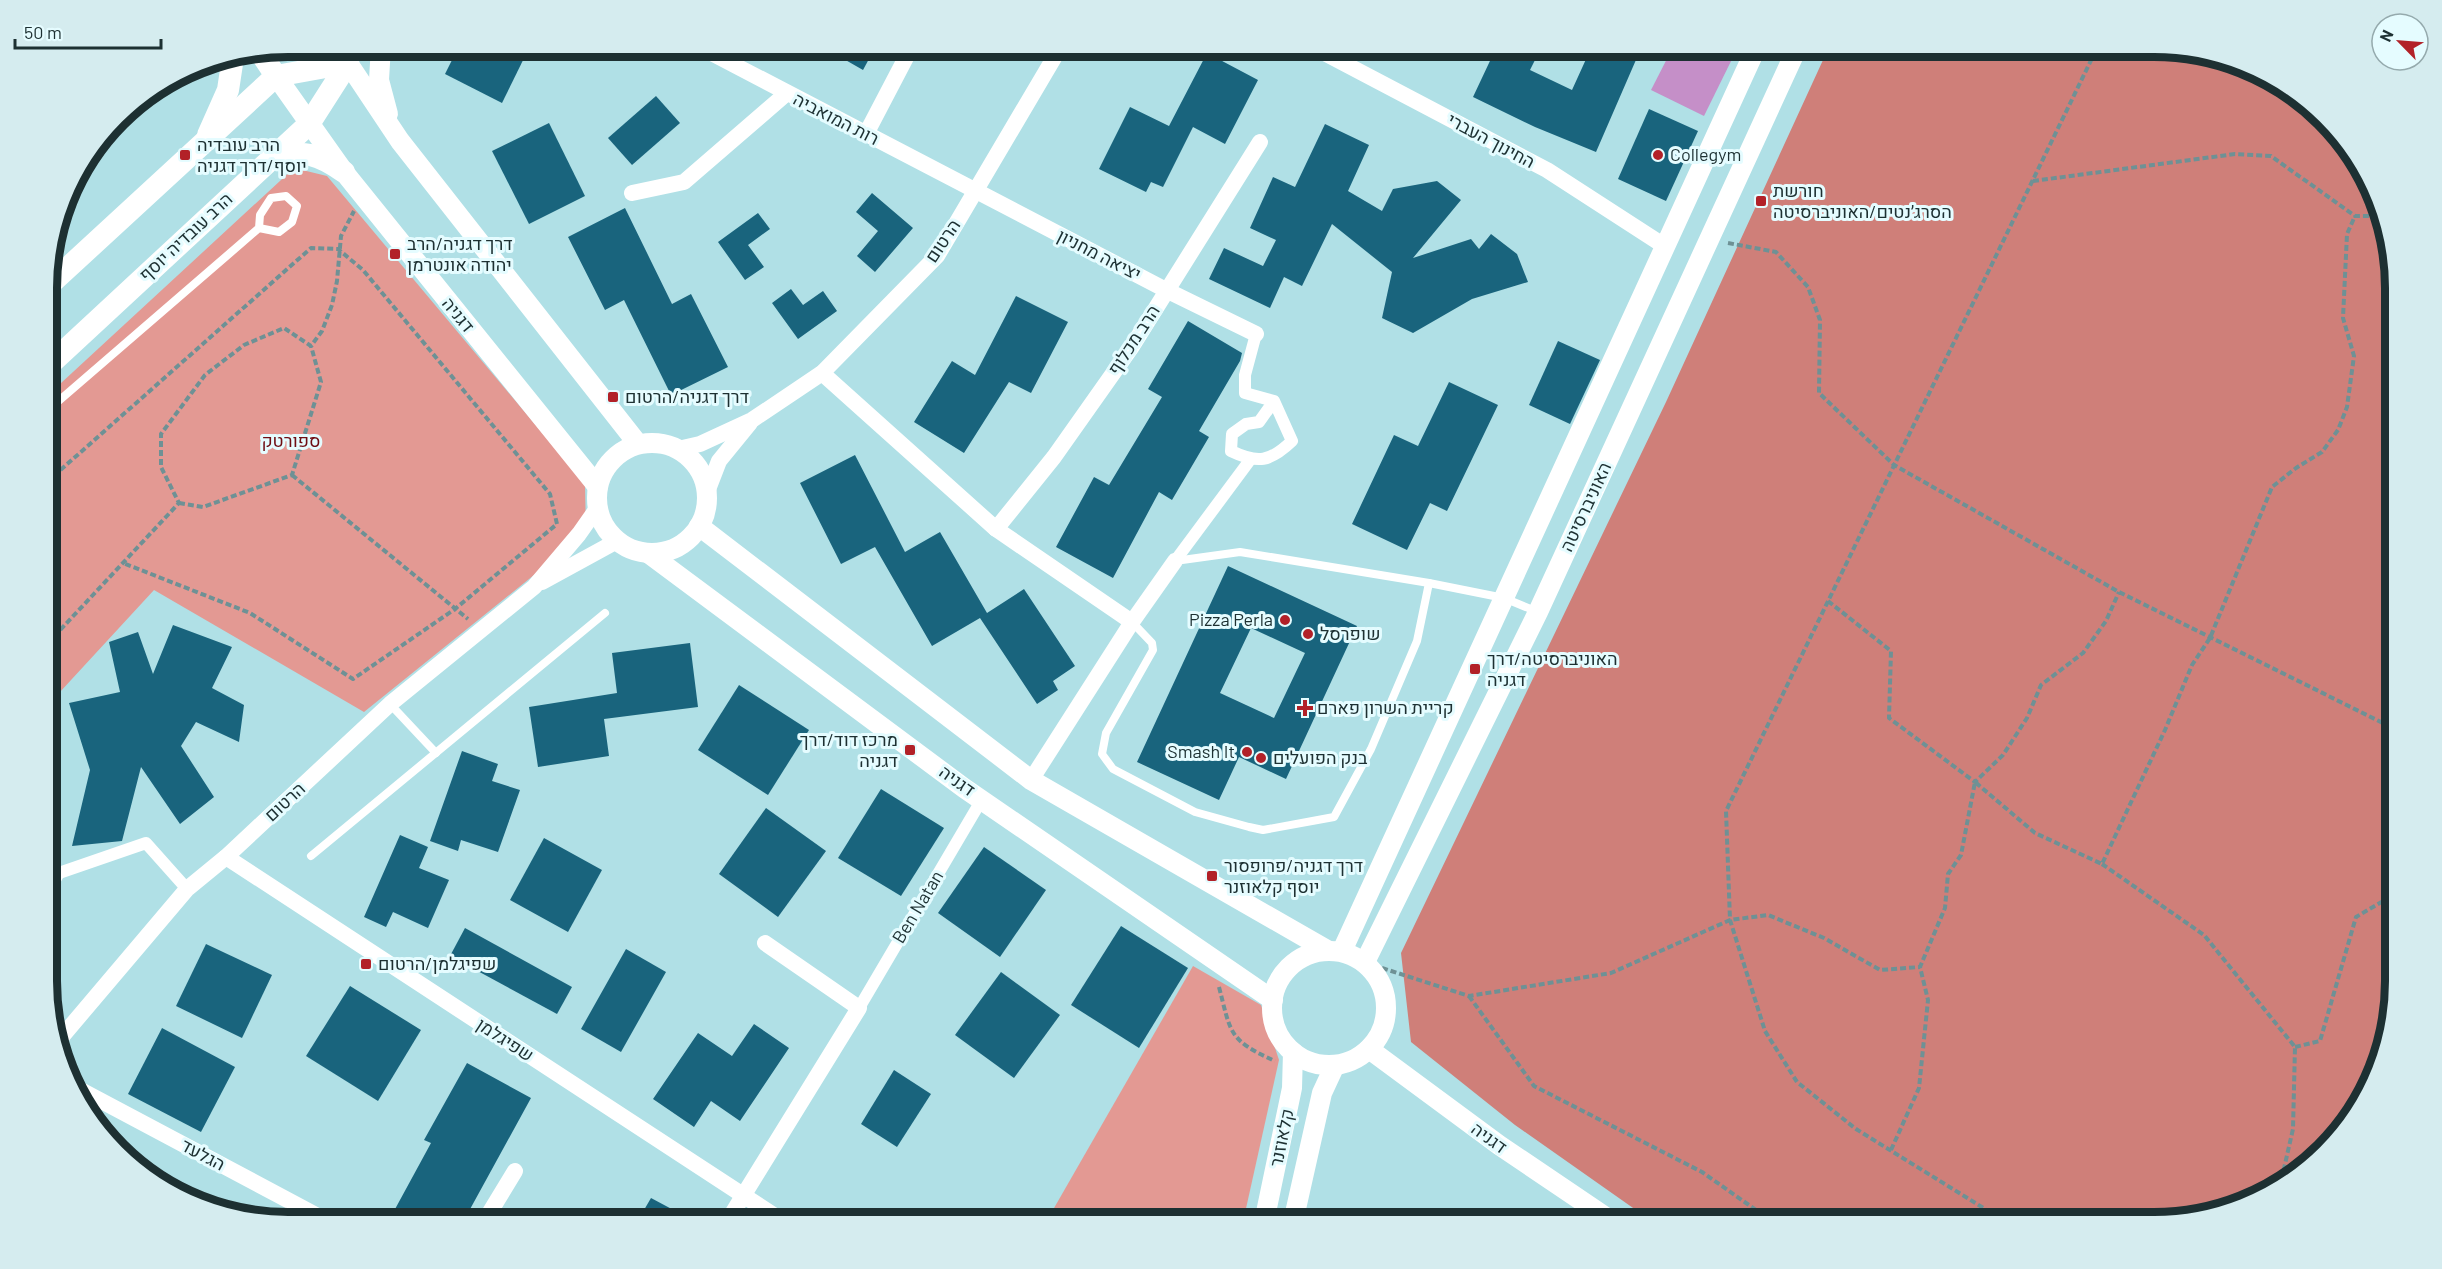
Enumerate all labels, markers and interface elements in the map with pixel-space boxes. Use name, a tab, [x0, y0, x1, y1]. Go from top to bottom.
scale bar	[15, 12, 160, 50]
north arrow	[2370, 12, 2430, 72]
text: 50 m	[24, 21, 62, 43]
text: N	[2375, 27, 2397, 44]
street label: רות המואביה	[790, 87, 883, 149]
street label: החינוך העברי	[1444, 108, 1539, 172]
place label: הרב עובדיה יוסף/דרך דגניה	[197, 133, 307, 176]
place label: Collegym	[1670, 143, 1741, 165]
marker: הרב עובדיה יוסף/דרך דגניה	[178, 148, 192, 162]
marker: Collegym	[1651, 148, 1665, 162]
place label: חורשת הסרג׳נטים/האוניברסיטה	[1773, 179, 1952, 222]
street label: הרב עובדיה יוסף	[134, 187, 237, 285]
marker: חורשת הסרג׳נטים/האוניברסיטה	[1754, 194, 1768, 208]
street label: הרטום	[920, 215, 965, 266]
street label: יציאה מחניון	[1054, 224, 1145, 285]
place label: דרך דגניה/הרב יהודה אונטרמן	[407, 232, 513, 275]
marker: דרך דגניה/הרב יהודה אונטרמן	[388, 247, 402, 261]
street label: דגניה	[438, 292, 480, 336]
street label: הרב מכלוף	[1102, 300, 1164, 379]
place label: דרך דגניה/הרטום	[625, 385, 749, 407]
marker: דרך דגניה/הרטום	[606, 390, 620, 404]
park label: ספורטק	[261, 429, 321, 451]
street label: האוניברסיטה	[1555, 458, 1615, 555]
place label: Pizza Perla	[1189, 608, 1273, 630]
marker: Pizza Perla	[1278, 613, 1292, 627]
place label: שופרסל	[1320, 622, 1380, 644]
marker: שופרסל	[1301, 627, 1315, 641]
place label: האוניברסיטה/דרך דגניה	[1487, 647, 1618, 690]
marker: האוניברסיטה/דרך דגניה	[1468, 662, 1482, 676]
place label: קריית השרון פארם	[1317, 696, 1454, 718]
marker: קריית השרון פארם	[1298, 701, 1312, 715]
place label: מרכז דוד/דרך דגניה	[800, 728, 898, 771]
place label: Smash It	[1167, 740, 1235, 762]
marker: מרכז דוד/דרך דגניה	[903, 743, 917, 757]
marker: Smash It	[1240, 745, 1254, 759]
place label: בנק הפועלים	[1273, 746, 1368, 768]
marker: בנק הפועלים	[1254, 751, 1268, 765]
street label: דגניה	[935, 760, 980, 800]
street label: הרטום	[260, 777, 309, 825]
place label: דרך דגניה/פרופסור יוסף קלאוזנר	[1224, 854, 1363, 897]
street label: Ben Natan	[887, 866, 947, 947]
marker: דרך דגניה/פרופסור יוסף קלאוזנר	[1205, 869, 1219, 883]
place label: שפיגלמן/הרטום	[378, 952, 496, 974]
marker: שפיגלמן/הרטום	[359, 957, 373, 971]
street label: שפיגלמן	[473, 1013, 538, 1066]
street label: קלאוזנר	[1264, 1107, 1298, 1169]
street label: דגניה	[1467, 1117, 1512, 1158]
street label: הגלעד	[178, 1133, 229, 1175]

